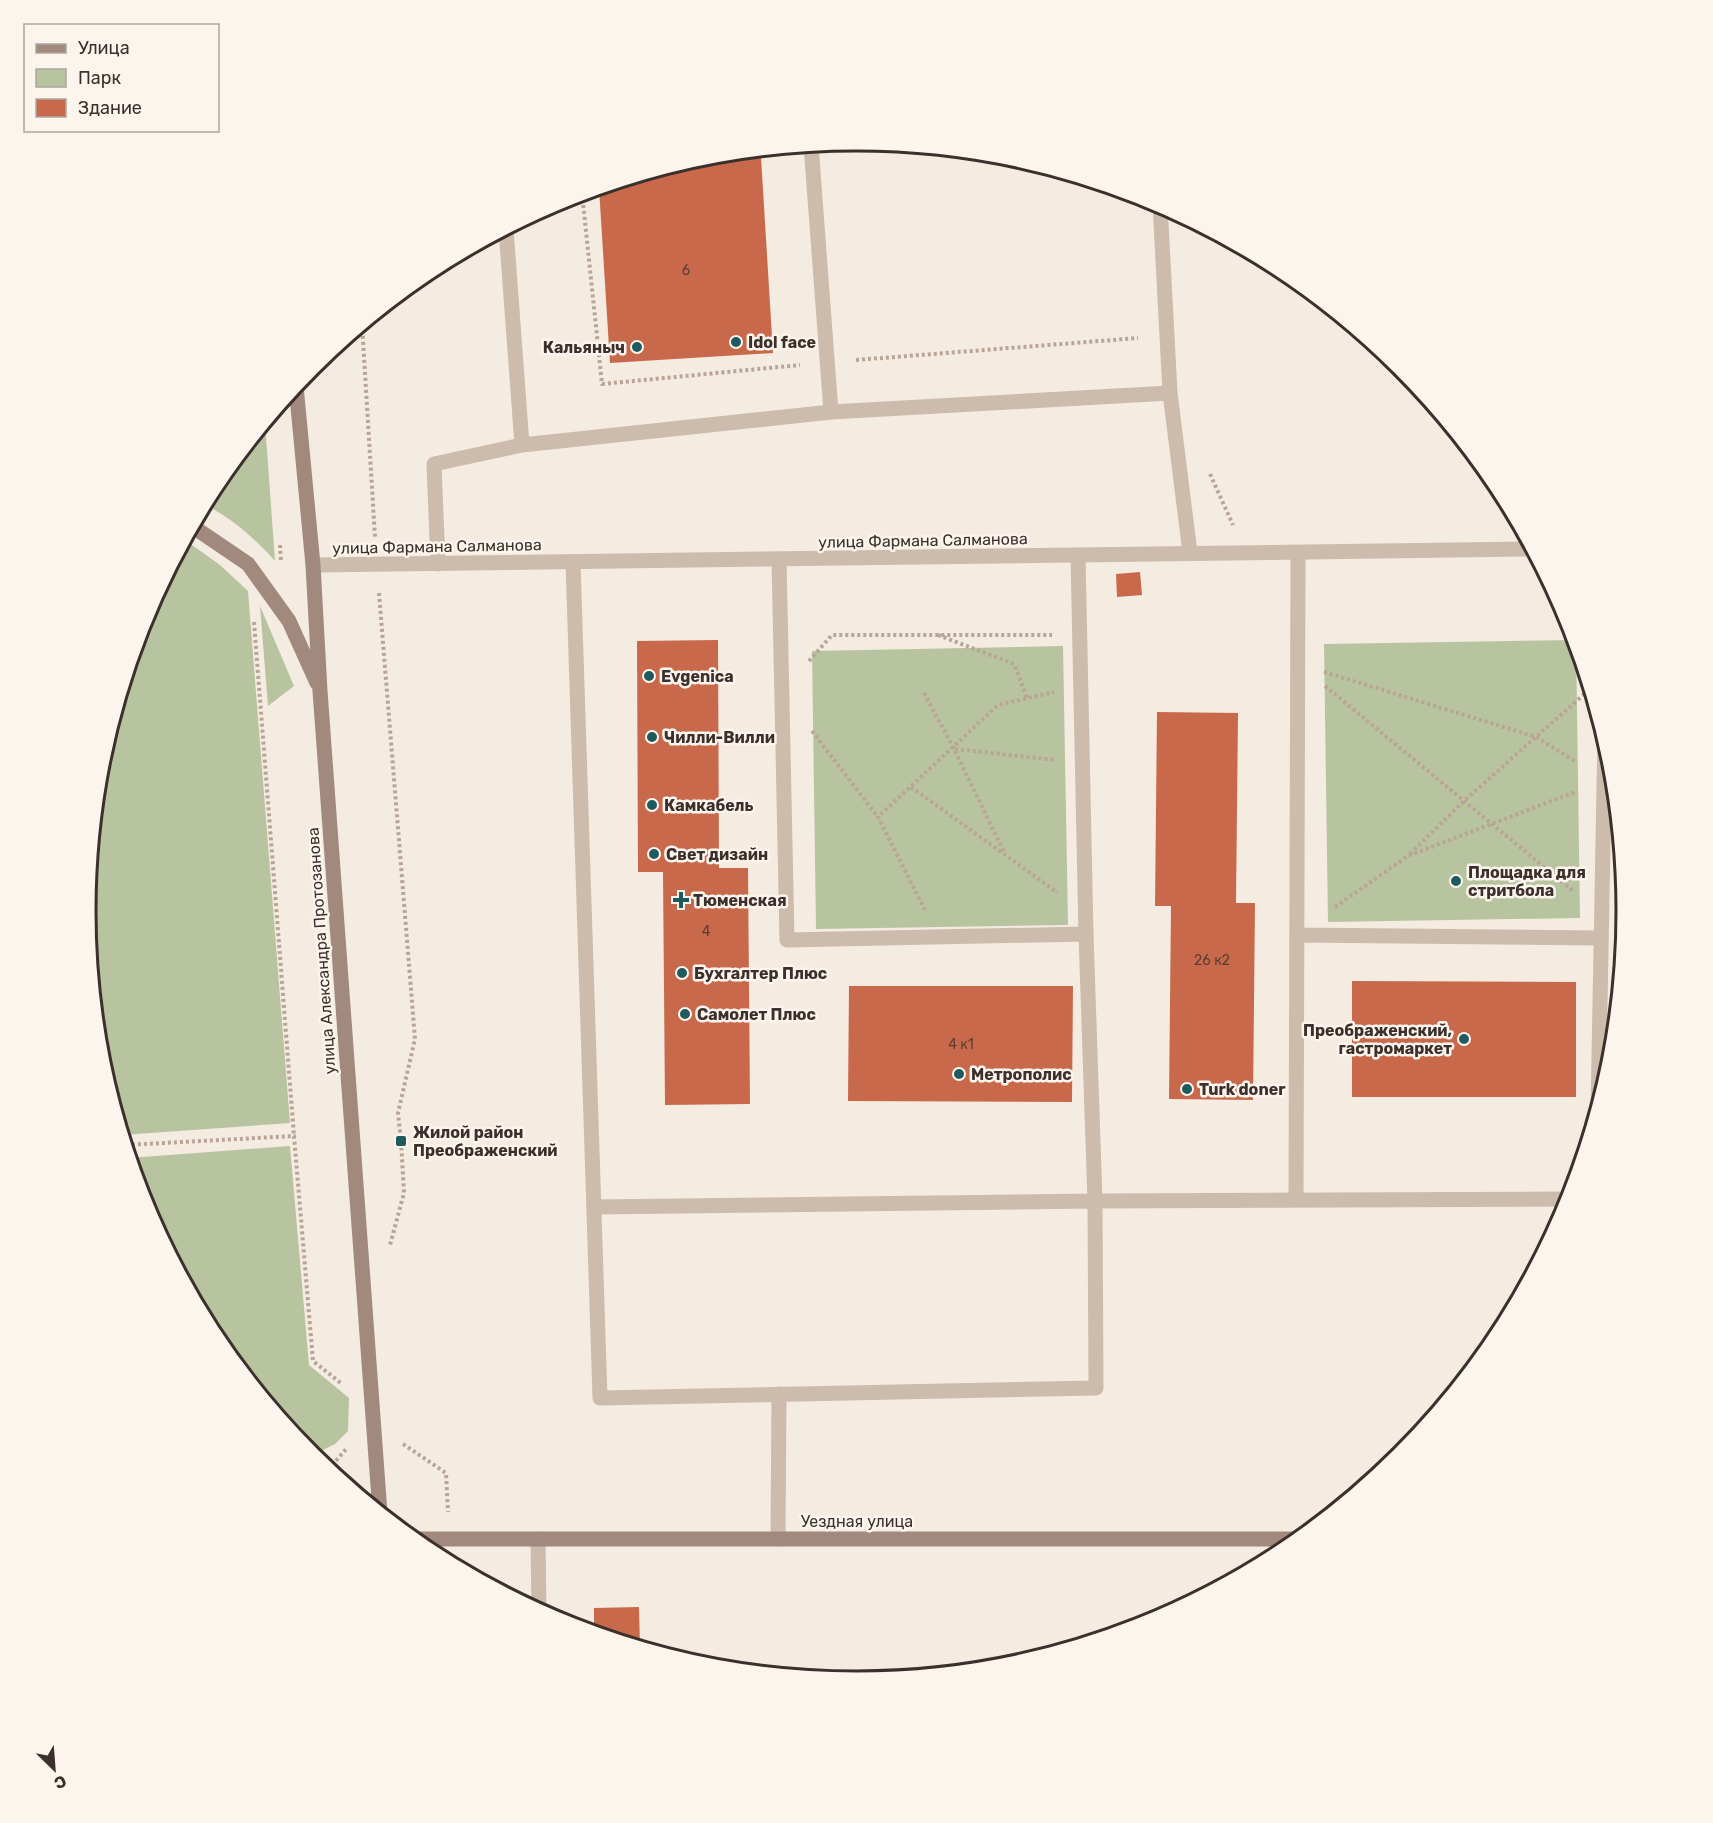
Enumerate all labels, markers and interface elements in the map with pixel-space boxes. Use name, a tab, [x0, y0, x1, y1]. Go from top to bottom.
legend	[24, 24, 219, 132]
text: Улица	[78, 37, 130, 59]
text: Парк	[78, 67, 122, 89]
text: Здание	[78, 97, 142, 119]
house number: 6	[682, 262, 690, 279]
place label: Idol face	[748, 333, 816, 352]
marker: Idol face	[729, 335, 743, 349]
place label: Кальяныч	[543, 338, 625, 357]
marker: Кальяныч	[630, 340, 644, 354]
street label: улица Фармана Салманова	[818, 529, 1028, 552]
street label: улица Фармана Салманова	[332, 535, 542, 558]
place label: Evgenica	[661, 667, 734, 686]
marker: Evgenica	[642, 669, 656, 683]
place label: Чилли-Вилли	[664, 728, 775, 747]
marker: Чилли-Вилли	[645, 730, 659, 744]
place label: Камкабель	[664, 796, 754, 815]
marker: Камкабель	[645, 798, 659, 812]
street label: улица Александра Протозанова	[303, 827, 340, 1075]
place label: Свет дизайн	[666, 845, 768, 864]
marker: Свет дизайн	[647, 847, 661, 861]
place label: Площадка для стритбола	[1468, 863, 1586, 900]
marker: Площадка для стритбола	[1449, 874, 1463, 888]
place label: Тюменская	[693, 891, 787, 910]
marker: Тюменская	[674, 893, 688, 907]
house number: 4	[702, 923, 711, 940]
house number: 26 к2	[1194, 952, 1230, 969]
place label: Бухгалтер Плюс	[694, 964, 827, 983]
marker: Бухгалтер Плюс	[675, 966, 689, 980]
place label: Самолет Плюс	[697, 1005, 816, 1024]
marker: Самолет Плюс	[678, 1007, 692, 1021]
place label: Преображенский, гастромаркет	[1303, 1021, 1452, 1058]
marker: Преображенский, гастромаркет	[1457, 1032, 1471, 1046]
house number: 4 к1	[948, 1036, 974, 1053]
place label: Метрополис	[971, 1065, 1072, 1084]
marker: Метрополис	[952, 1067, 966, 1081]
place label: Turk doner	[1199, 1080, 1286, 1099]
marker: Turk doner	[1180, 1082, 1194, 1096]
place label: Жилой район Преображенский	[413, 1123, 558, 1160]
marker: Жилой район Преображенский	[394, 1134, 408, 1148]
street label: Уездная улица	[801, 1512, 913, 1531]
north arrow	[24, 1739, 84, 1799]
text: С	[51, 1771, 69, 1793]

